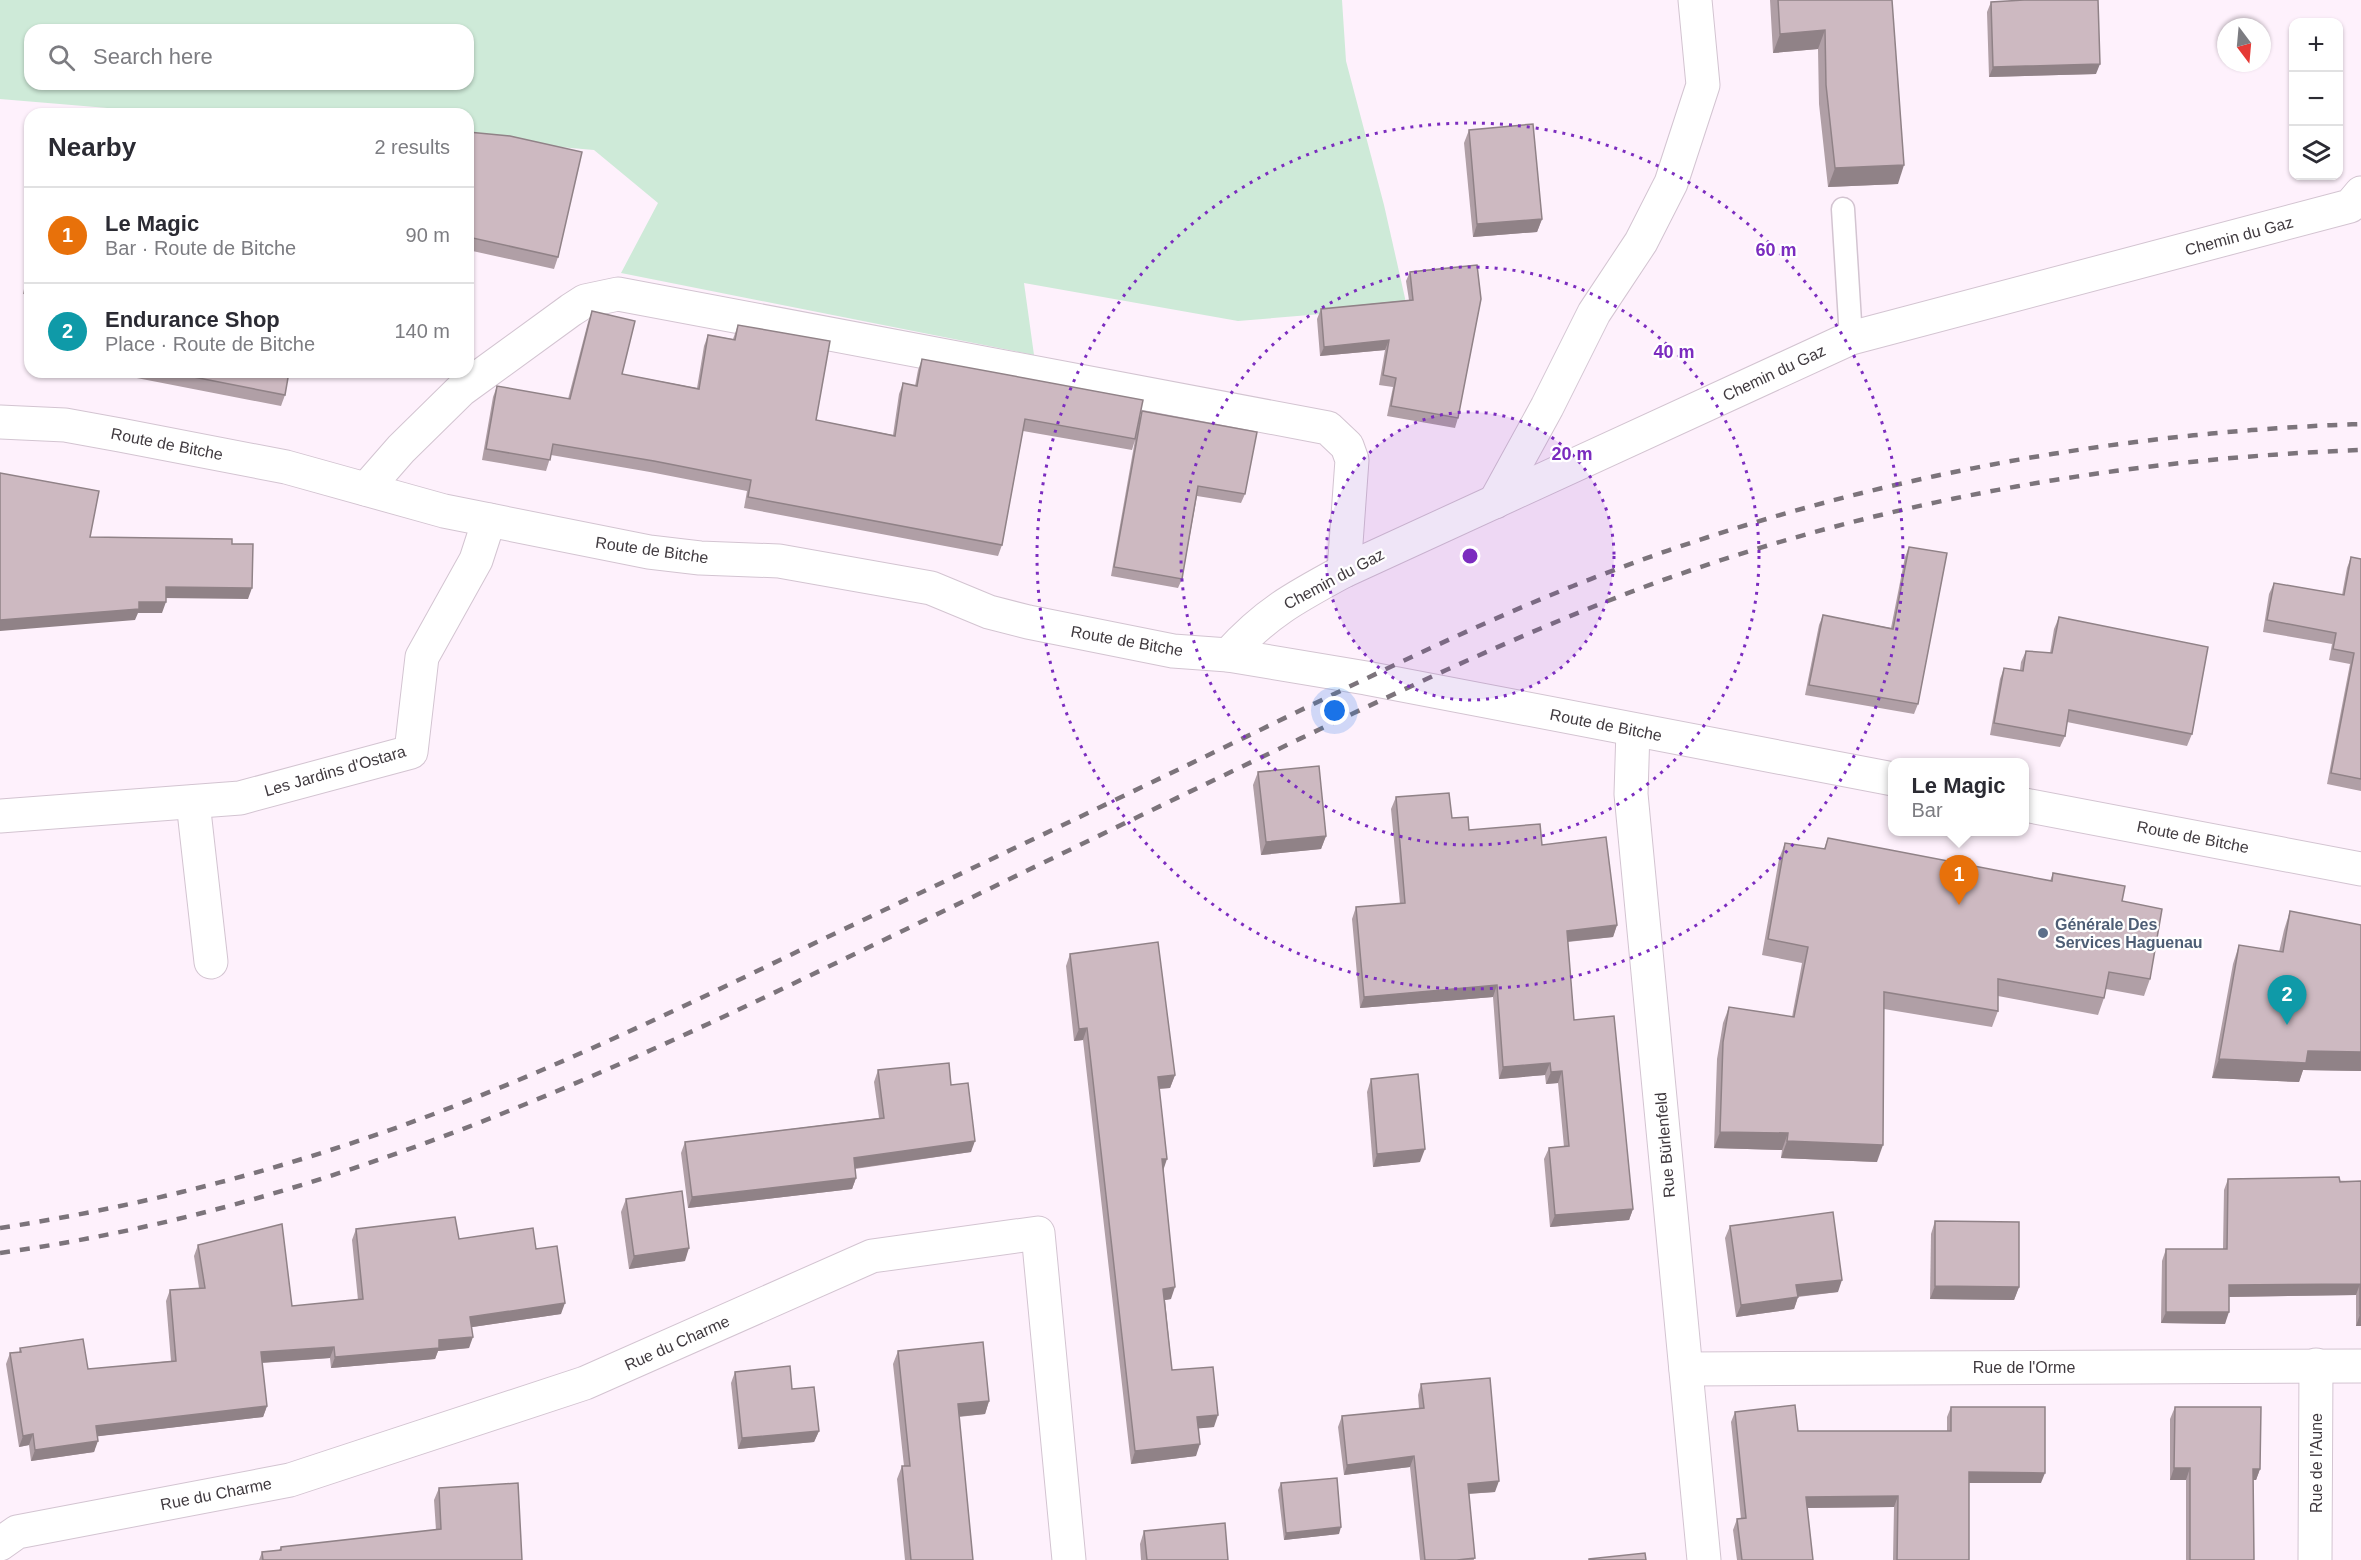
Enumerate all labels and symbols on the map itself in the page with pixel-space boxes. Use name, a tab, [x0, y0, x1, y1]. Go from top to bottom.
north arrow	[2217, 18, 2271, 72]
street label: Chemin du Gaz	[2183, 213, 2295, 259]
text: 60 m	[1755, 240, 1797, 260]
text: 40 m	[1653, 342, 1695, 362]
street label: Chemin du Gaz	[1720, 342, 1828, 404]
street label: Route de Bitche	[109, 425, 225, 463]
text: 20 m	[1551, 444, 1593, 464]
street label: Route de Bitche	[594, 534, 710, 566]
street label: Chemin du Gaz	[1281, 545, 1387, 613]
centre of rings	[1460, 546, 1480, 566]
street label: Route de Bitche	[1069, 623, 1185, 659]
your location	[1320, 696, 1349, 725]
street label: Route de Bitche	[1548, 706, 1664, 744]
street label: Les Jardins d'Ostara	[262, 743, 408, 799]
street label: Route de Bitche	[2135, 818, 2251, 856]
pin: 1	[1940, 856, 1978, 905]
place label: Générale Des Services Haguenau	[2055, 916, 2203, 951]
marker: Générale Des Services Haguenau	[2036, 926, 2050, 940]
pin: 2	[2268, 976, 2306, 1025]
street label: Rue Bürlenfeld	[1652, 1092, 1678, 1198]
street label: Rue du Charme	[622, 1312, 732, 1374]
street label: Rue de l'Orme	[1973, 1359, 2075, 1376]
street label: Rue de l'Aune	[2308, 1413, 2325, 1513]
street label: Rue du Charme	[159, 1475, 273, 1513]

